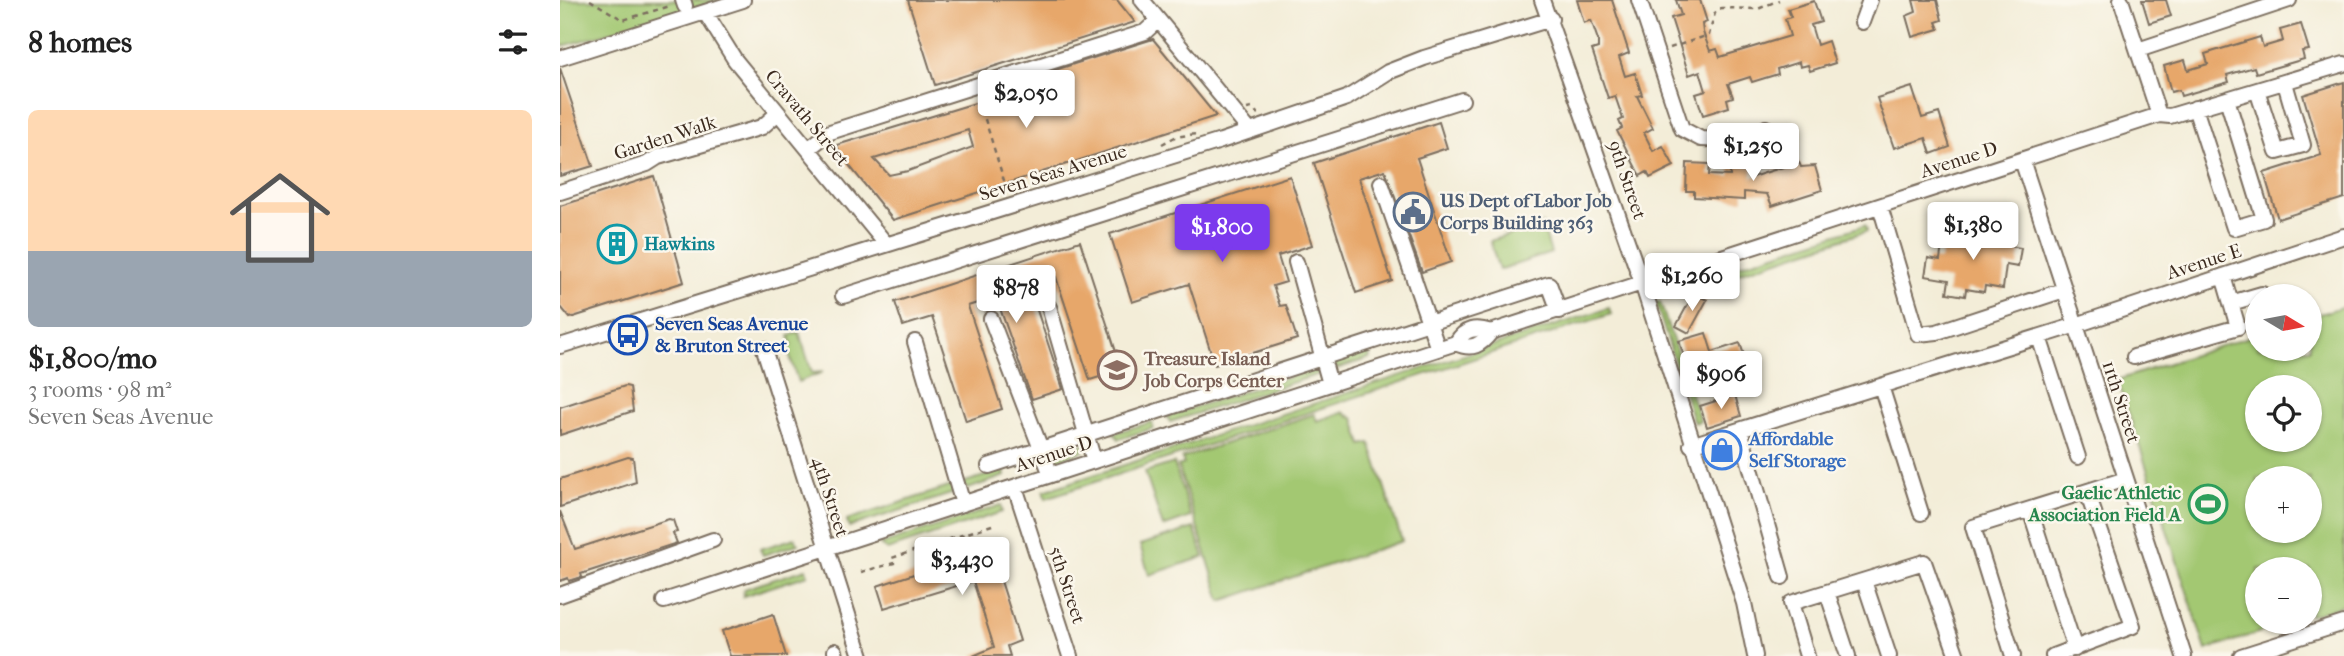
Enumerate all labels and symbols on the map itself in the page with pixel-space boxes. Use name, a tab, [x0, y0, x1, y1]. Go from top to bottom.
street label: Cravath Street	[760, 65, 854, 171]
pin: $2,050	[969, 71, 1083, 130]
street label: Garden Walk	[611, 111, 719, 165]
pin: $1,250	[1696, 124, 1810, 183]
street label: Avenue D	[1917, 137, 2000, 183]
street label: 9th Street	[1603, 138, 1651, 222]
street label: Seven Seas Avenue	[977, 140, 1129, 206]
place label: US Dept of Labor Job Corps Building 363	[1439, 190, 1612, 234]
public building icon: US Dept of Labor Job Corps Building 363	[1392, 191, 1434, 233]
pin: $1,380	[1916, 202, 2030, 262]
pin: $1,800	[1165, 204, 1279, 264]
building icon: Hawkins	[596, 223, 638, 265]
place label: Hawkins	[644, 233, 715, 255]
street label: Avenue E	[2163, 240, 2244, 285]
pin: $1,260	[1635, 254, 1749, 313]
pin: $878	[975, 266, 1057, 325]
north arrow	[2245, 284, 2322, 360]
place label: Seven Seas Avenue & Bruton Street	[655, 313, 809, 357]
bus stop icon: Seven Seas Avenue & Bruton Street	[607, 314, 649, 356]
place label: Treasure Island Job Corps Center	[1142, 348, 1285, 392]
school or university icon: Treasure Island Job Corps Center	[1096, 349, 1138, 391]
pin: $906	[1680, 352, 1762, 411]
street label: 11th Street	[2097, 358, 2145, 446]
place label: Affordable Self Storage	[1748, 428, 1847, 472]
shop icon: Affordable Self Storage	[1701, 429, 1743, 471]
street label: Avenue D	[1012, 431, 1095, 477]
street label: 4th Street	[807, 454, 853, 540]
place label: Gaelic Athletic Association Field A	[2028, 482, 2182, 526]
sports icon: Gaelic Athletic Association Field A	[2187, 483, 2229, 525]
pin: $3,430	[905, 538, 1019, 597]
street label: 5th Street	[1044, 544, 1090, 627]

